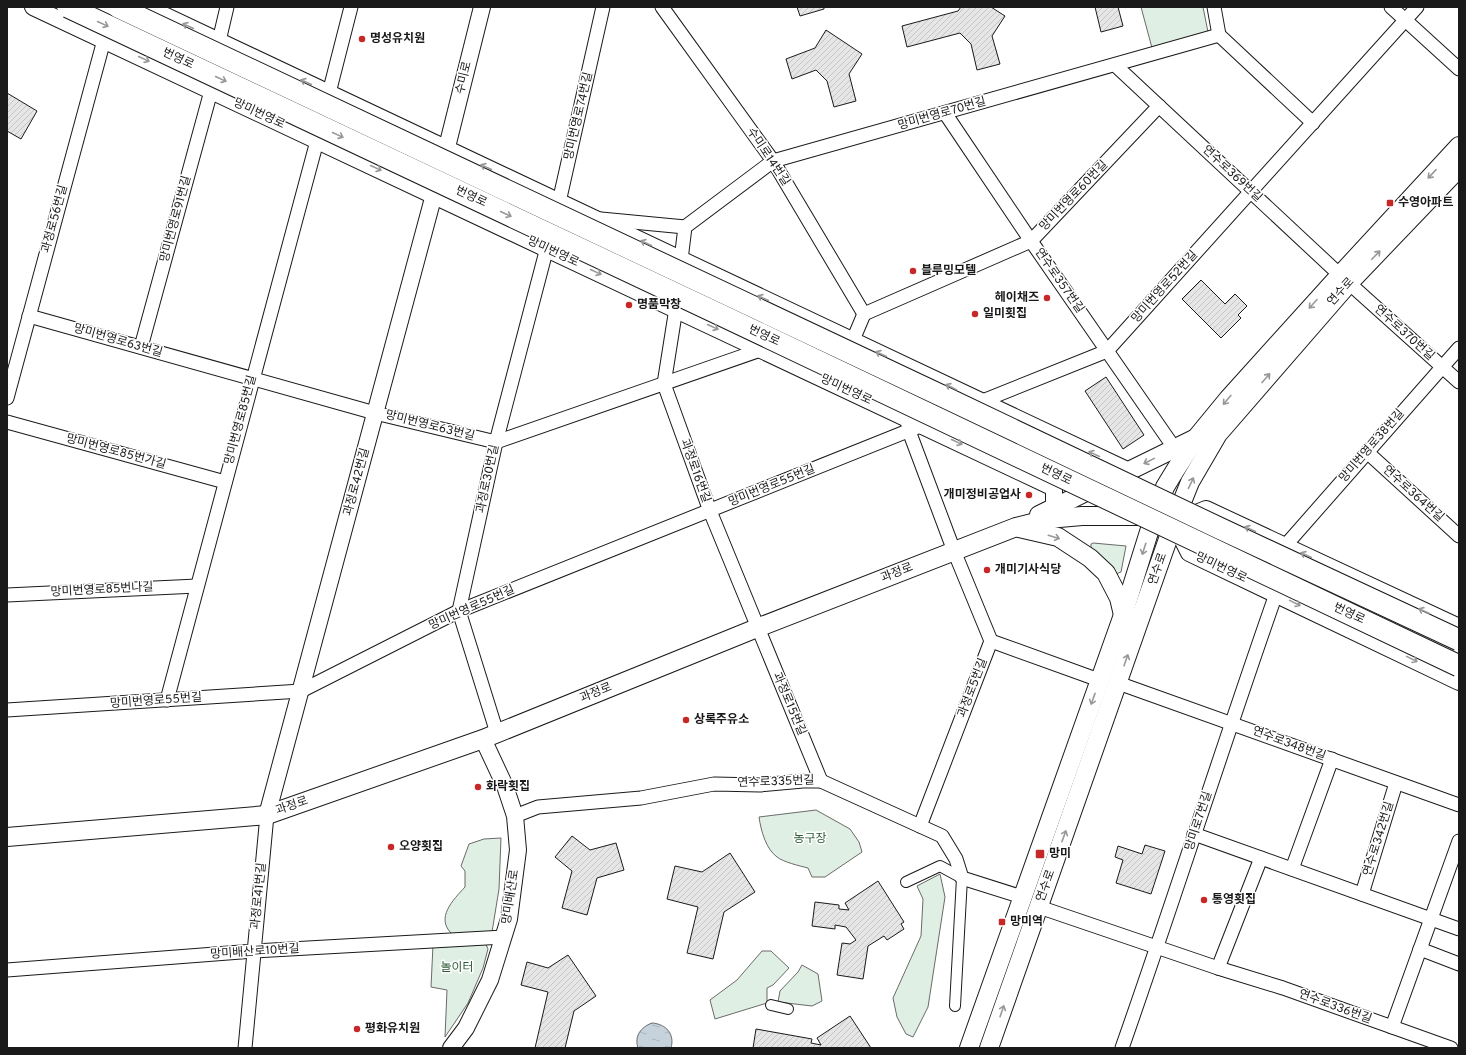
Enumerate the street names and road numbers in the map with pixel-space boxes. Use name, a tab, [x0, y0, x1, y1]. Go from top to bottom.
street label: 번영로	[160, 45, 196, 73]
street label: 수미로	[452, 60, 476, 96]
street label: 망미번영로74번길	[561, 70, 597, 162]
street label: 망미번영로70번길	[896, 94, 988, 134]
street label: 망미번영로	[231, 95, 287, 133]
street label: 수미로14번길	[743, 125, 793, 189]
street label: 연수로369번길	[1199, 142, 1265, 206]
street label: 망미번영로60번길	[1036, 157, 1112, 235]
street label: 망미번영로91번길	[157, 174, 195, 264]
street label: 과정로56번길	[38, 183, 72, 255]
street label: 번영로	[453, 183, 489, 211]
street label: 망미번영로	[525, 233, 581, 271]
street label: 연수로357번길	[1031, 245, 1087, 317]
street label: 망미번영로52번길	[1128, 247, 1202, 327]
street label: 연수로	[1324, 274, 1358, 310]
street label: 연수로370번길	[1370, 302, 1438, 364]
street label: 망미번영로63번길	[72, 321, 164, 361]
street label: 번영로	[746, 322, 782, 350]
street label: 망미번영로	[818, 371, 874, 409]
street label: 망미번영로85번길	[221, 373, 261, 467]
street label: 망미번영로38번길	[1336, 406, 1408, 486]
street label: 망미번영로63번길	[384, 407, 476, 445]
street label: 망미번영로85번가길	[64, 431, 168, 473]
street label: 과정로16번길	[676, 437, 714, 505]
street label: 과정로30번길	[473, 443, 503, 515]
street label: 과정로42번길	[340, 446, 374, 518]
street label: 망미번영로55번길	[726, 461, 818, 511]
street label: 번영로	[1038, 461, 1074, 489]
street label: 연수로364번길	[1379, 462, 1447, 526]
street label: 망미번영로	[1193, 549, 1249, 587]
street label: 연수로	[1145, 551, 1171, 587]
street label: 과정로	[879, 560, 915, 586]
street label: 망미번영로85번나길	[50, 579, 154, 601]
street label: 망미번영로55번길	[427, 582, 517, 634]
street label: 번영로	[1331, 600, 1367, 628]
street label: 과정로5번길	[954, 656, 992, 720]
street label: 과정로15번길	[769, 670, 809, 738]
street label: 과정로	[578, 679, 614, 707]
street label: 망미번영로55번길	[109, 690, 203, 712]
street label: 연수로348번길	[1250, 723, 1328, 765]
street label: 연수로335번길	[737, 773, 815, 791]
street label: 망미로7번길	[1182, 789, 1216, 853]
street label: 과정로	[274, 793, 310, 819]
street label: 연수로342번길	[1360, 800, 1398, 878]
street label: 과정로41번길	[248, 862, 270, 930]
street label: 망미배산로	[499, 868, 523, 926]
street label: 연수로	[1033, 868, 1059, 904]
street label: 망미배산로10번길	[210, 941, 300, 963]
street label: 연수로336번길	[1296, 986, 1374, 1028]

